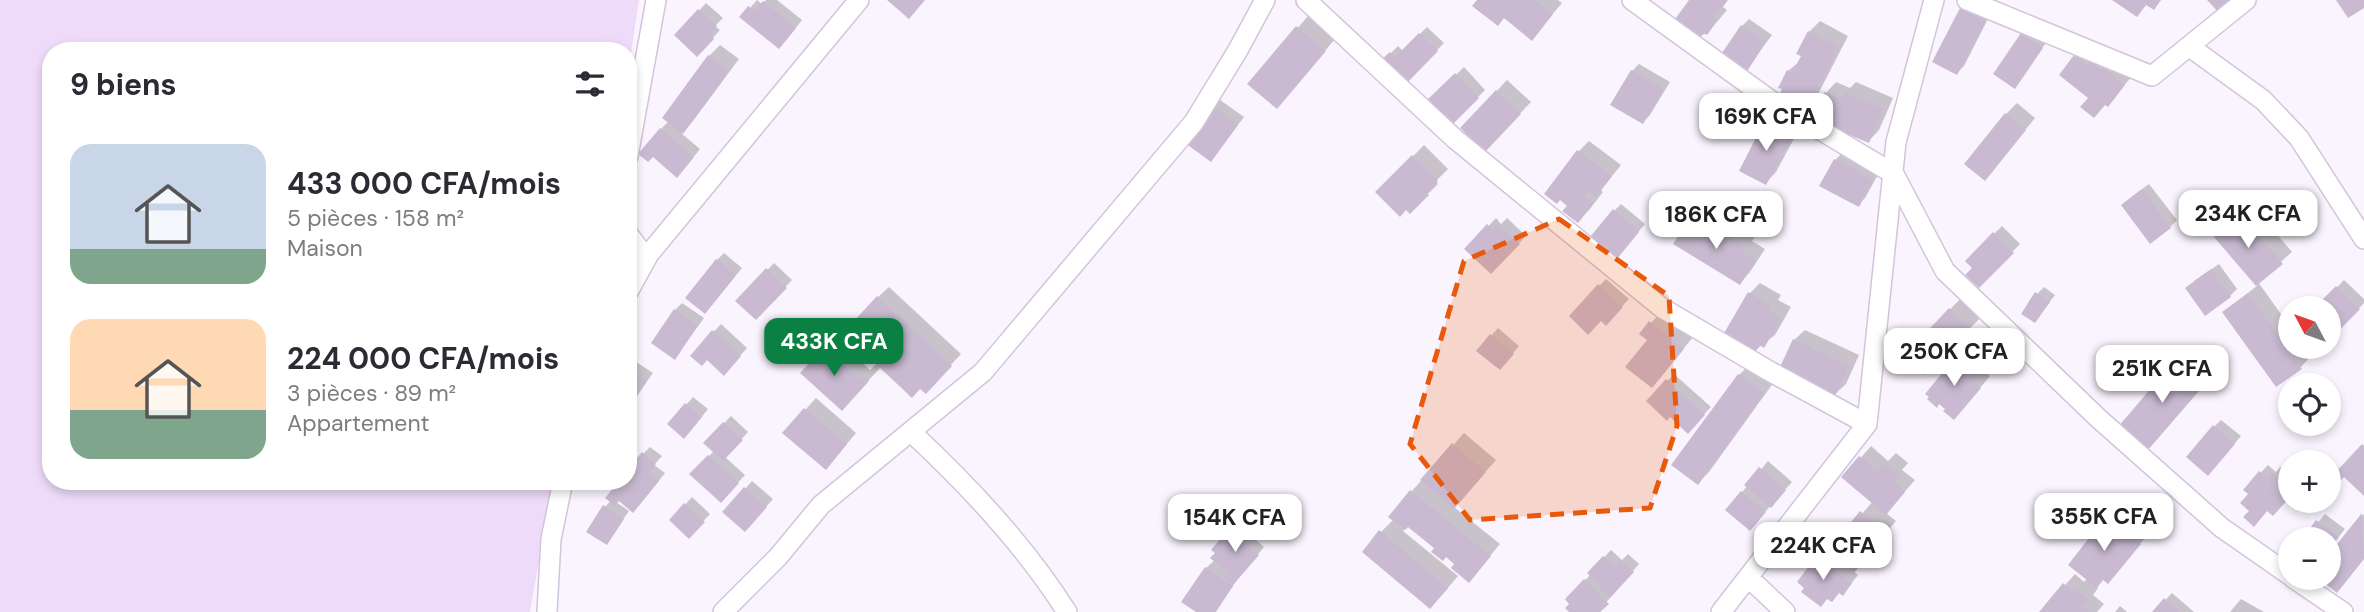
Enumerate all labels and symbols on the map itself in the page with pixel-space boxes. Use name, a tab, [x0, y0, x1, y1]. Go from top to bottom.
pin: 169K CFA	[1694, 94, 1838, 153]
pin: 234K CFA	[2176, 190, 2320, 250]
pin: 186K CFA	[1644, 191, 1788, 251]
north arrow	[2278, 296, 2342, 359]
pin: 433K CFA	[762, 318, 906, 378]
pin: 250K CFA	[1882, 328, 2026, 388]
pin: 251K CFA	[2090, 346, 2234, 405]
pin: 154K CFA	[1163, 494, 1307, 554]
pin: 355K CFA	[2032, 494, 2176, 553]
pin: 224K CFA	[1751, 522, 1895, 582]

